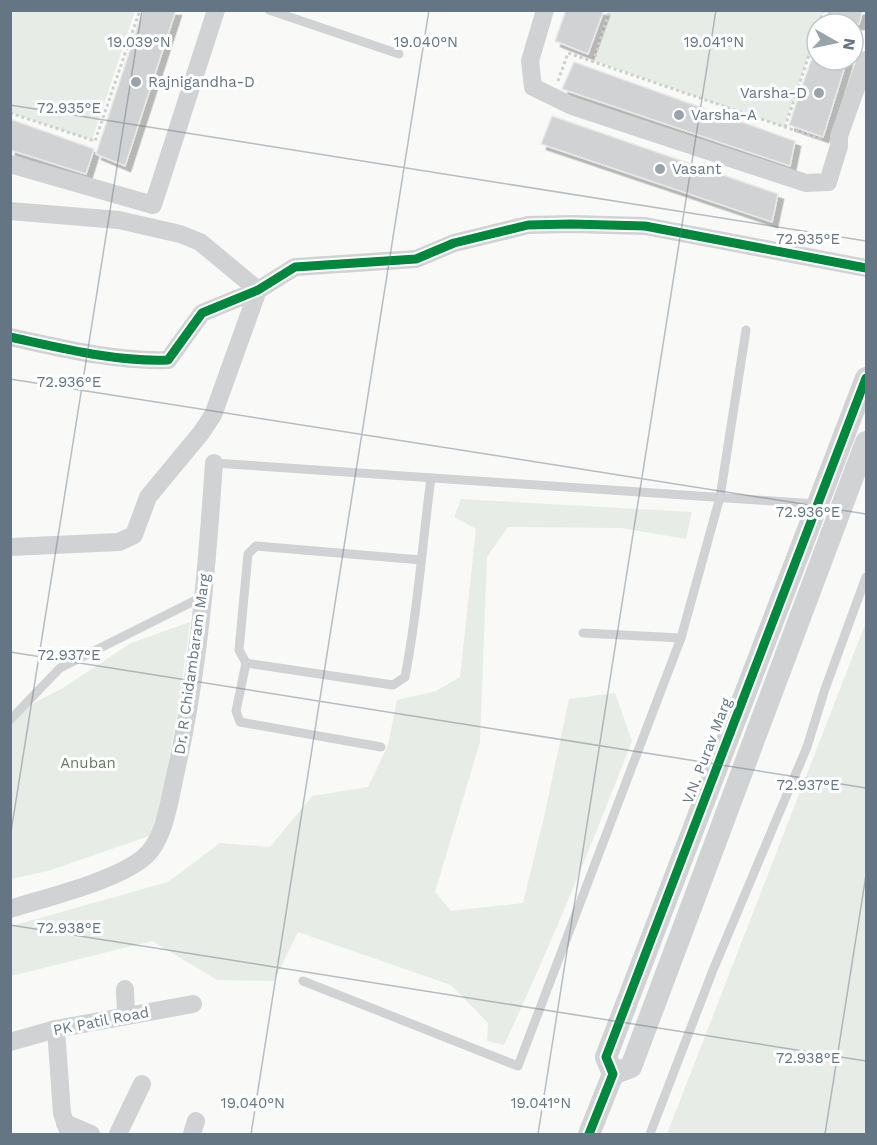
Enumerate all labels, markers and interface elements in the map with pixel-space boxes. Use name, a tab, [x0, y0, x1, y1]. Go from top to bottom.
north arrow	[805, 12, 865, 72]
text: 19.039°N	[107, 33, 171, 51]
text: 19.040°N	[394, 33, 458, 51]
text: 19.041°N	[684, 33, 744, 51]
text: N	[839, 37, 860, 52]
place label: Rajnigandha-D	[148, 73, 255, 91]
marker: Rajnigandha-D	[129, 75, 143, 89]
place label: Varsha-D	[740, 84, 807, 102]
marker: Varsha-D	[812, 86, 826, 100]
text: 72.935°E	[37, 99, 101, 117]
place label: Varsha-A	[691, 106, 757, 124]
marker: Varsha-A	[672, 108, 686, 122]
place label: Vasant	[672, 160, 722, 178]
marker: Vasant	[653, 162, 667, 176]
text: 72.935°E	[776, 230, 840, 248]
text: 72.936°E	[37, 373, 101, 391]
text: 72.936°E	[776, 503, 840, 521]
street label: Dr. R Chidambaram Marg	[170, 572, 214, 755]
text: 72.937°E	[37, 646, 101, 664]
street label: V.N. Purav Marg	[679, 695, 735, 807]
park label: Anuban	[60, 754, 116, 772]
text: 72.937°E	[776, 776, 840, 794]
text: 72.938°E	[37, 919, 101, 937]
street label: PK Patil Road	[52, 1003, 150, 1039]
text: 72.938°E	[776, 1049, 840, 1067]
text: 19.040°N	[221, 1094, 285, 1112]
text: 19.041°N	[511, 1094, 571, 1112]

